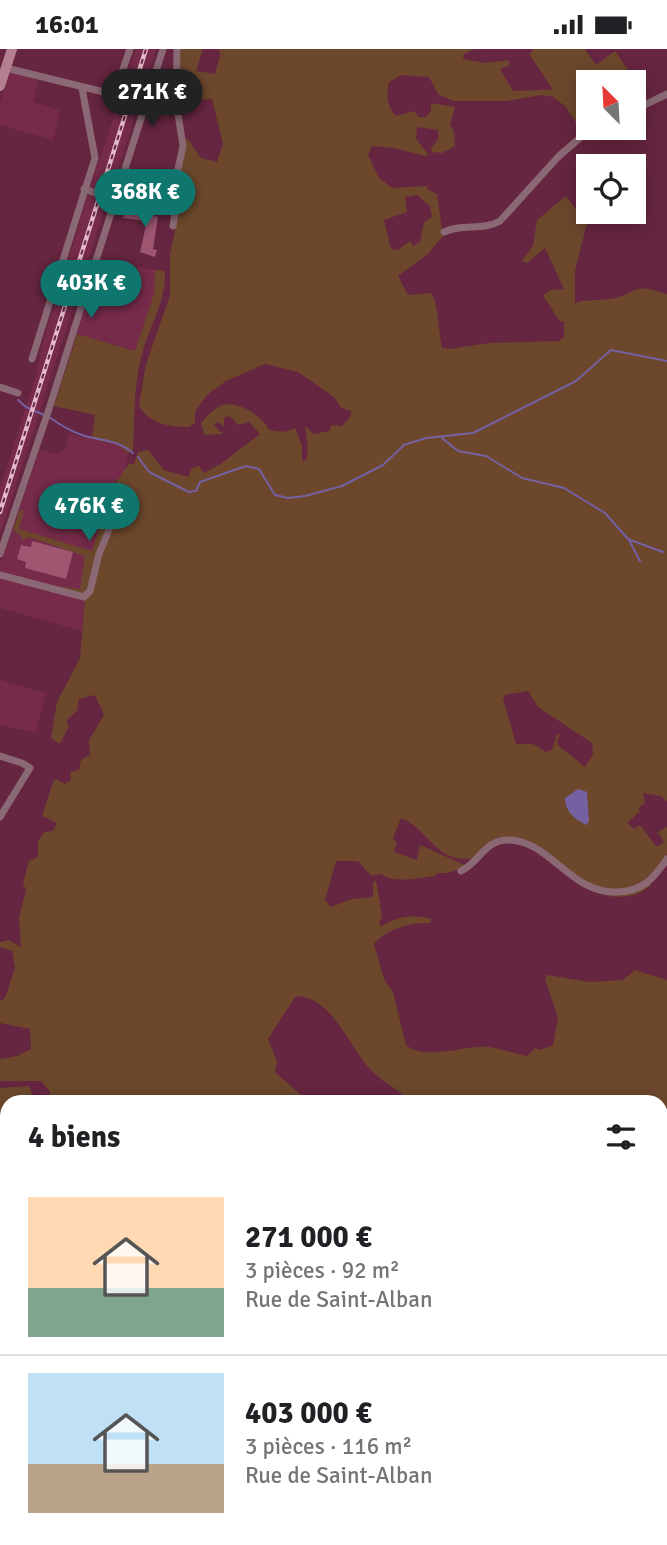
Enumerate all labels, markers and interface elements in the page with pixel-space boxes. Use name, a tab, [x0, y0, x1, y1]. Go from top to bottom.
text: 16:01	[35, 9, 99, 41]
pin: 271K €	[95, 69, 209, 129]
north arrow	[576, 70, 646, 140]
map controls	[576, 70, 646, 224]
text: 271K €	[117, 77, 187, 106]
button: locate	[576, 154, 646, 224]
pin: 368K €	[88, 169, 202, 229]
text: 368K €	[110, 177, 180, 206]
pin: 403K €	[34, 261, 148, 320]
text: 403K €	[56, 268, 126, 297]
pin: 476K €	[32, 483, 146, 543]
text: 476K €	[54, 491, 124, 520]
icon: filters	[602, 1118, 640, 1156]
text: 4 biens	[28, 1119, 120, 1156]
text: 271 000 €	[245, 1219, 372, 1256]
icon: home	[84, 1225, 168, 1309]
text: 3 pièces · 92 m²	[245, 1256, 400, 1285]
text: Rue de Saint-Alban	[245, 1285, 432, 1314]
text: 403 000 €	[245, 1395, 372, 1432]
icon: home	[84, 1401, 168, 1485]
text: 3 pièces · 116 m²	[245, 1432, 412, 1461]
text: Rue de Saint-Alban	[245, 1461, 432, 1490]

